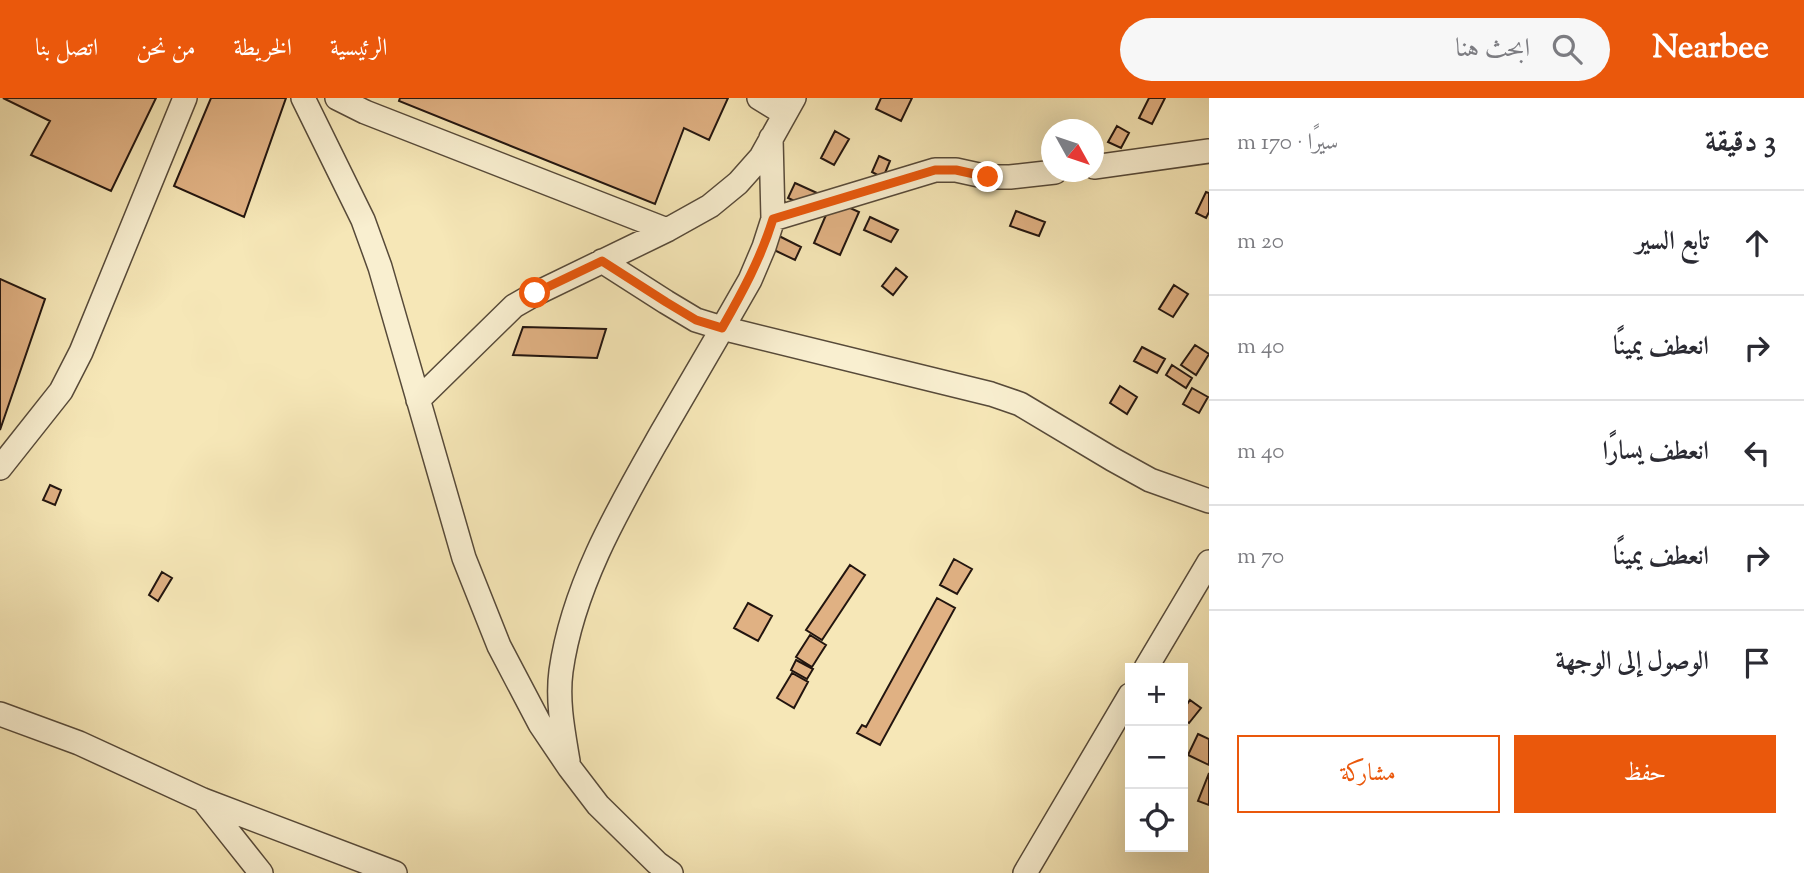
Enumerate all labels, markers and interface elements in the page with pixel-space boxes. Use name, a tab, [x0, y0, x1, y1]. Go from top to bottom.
search box	[1120, 18, 1610, 81]
text: Nearbee	[1652, 25, 1769, 73]
icon: search	[1548, 30, 1586, 68]
text: ابحث هنا	[1455, 31, 1530, 68]
text: اتصل بنا	[35, 32, 98, 66]
text: من نحن	[136, 32, 196, 66]
text: الخريطة	[234, 32, 292, 66]
text: الرئيسية	[330, 32, 388, 66]
north arrow	[1041, 119, 1104, 182]
text: 3 دقيقة	[1705, 122, 1776, 165]
text: سيرًا · 170 m	[1237, 127, 1338, 160]
route end	[972, 161, 1003, 192]
text: تابع السير	[1636, 224, 1709, 261]
icon: ahead	[1738, 224, 1776, 262]
text: 20 m	[1237, 226, 1284, 259]
route start	[519, 277, 550, 308]
text: انعطف يمينًا	[1613, 329, 1709, 366]
icon: right	[1738, 329, 1776, 367]
text: 40 m	[1237, 331, 1285, 364]
text: انعطف يسارًا	[1602, 434, 1709, 471]
icon: left	[1738, 434, 1776, 472]
text: 40 m	[1237, 436, 1285, 469]
text: انعطف يمينًا	[1613, 539, 1709, 576]
icon: right	[1738, 539, 1776, 577]
text: 70 m	[1237, 541, 1284, 574]
text: الوصول إلى الوجهة	[1555, 644, 1709, 681]
icon: arrive	[1738, 644, 1776, 682]
map controls	[1125, 663, 1188, 852]
button: +	[1125, 663, 1188, 726]
button: −	[1125, 726, 1188, 789]
button: مشاركة	[1237, 735, 1500, 813]
button: حفظ	[1514, 735, 1776, 813]
button: locate	[1125, 789, 1188, 852]

